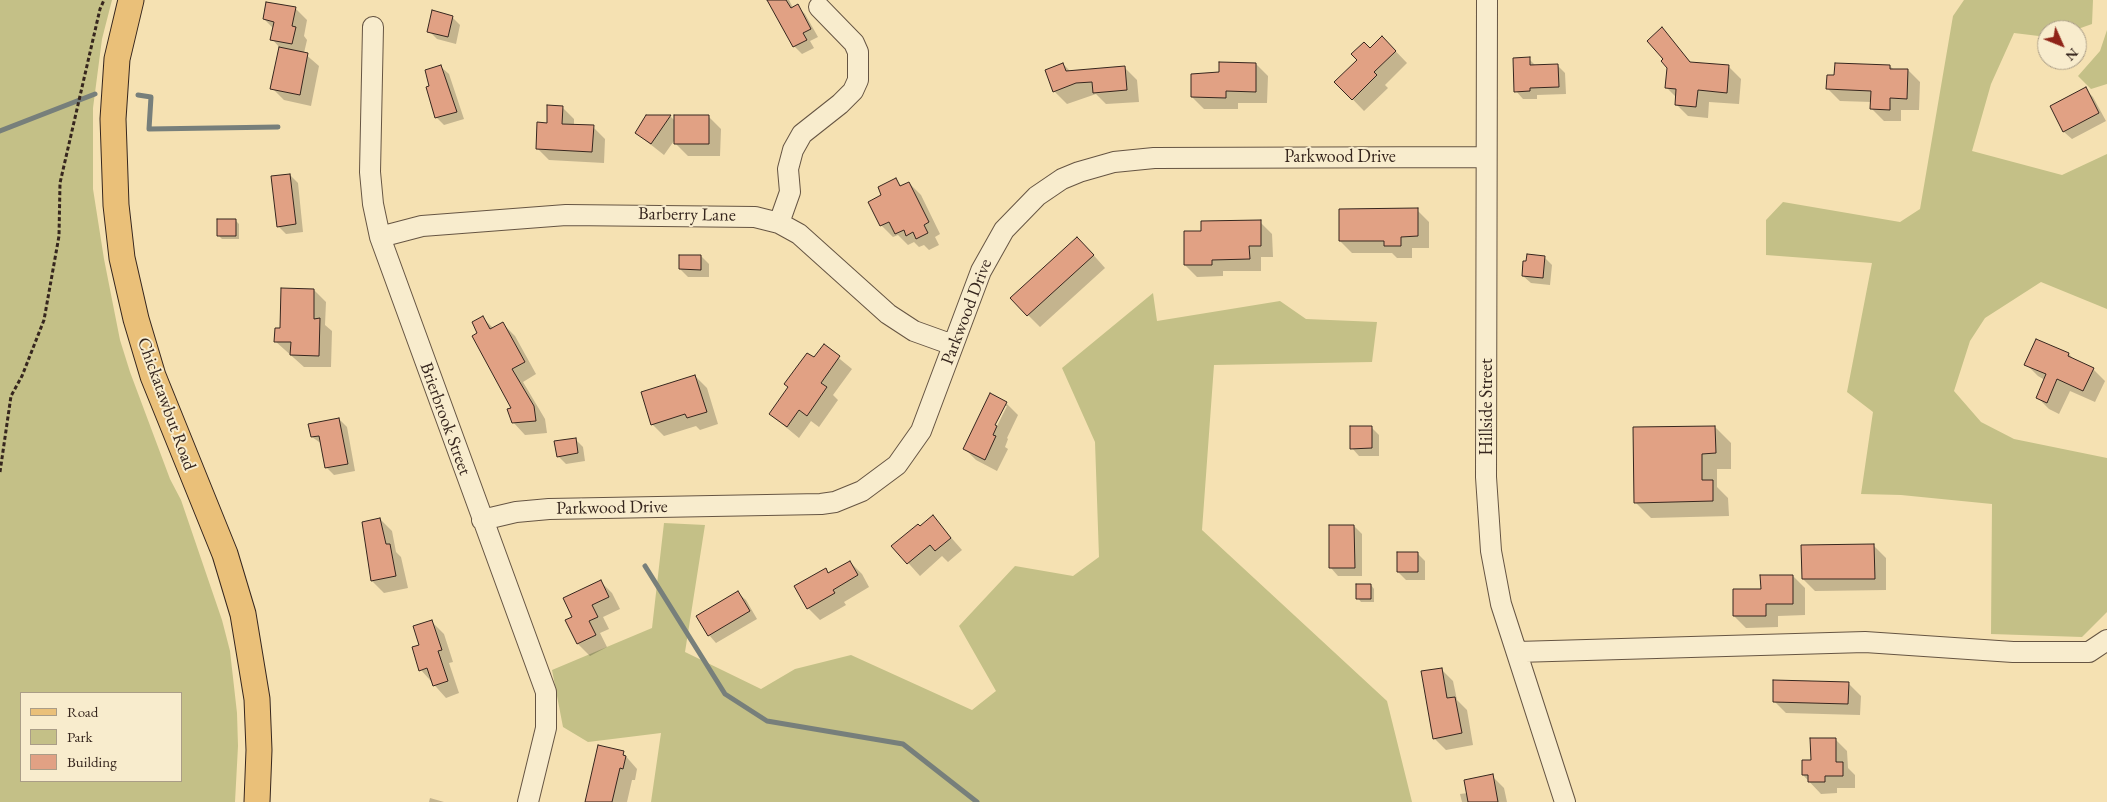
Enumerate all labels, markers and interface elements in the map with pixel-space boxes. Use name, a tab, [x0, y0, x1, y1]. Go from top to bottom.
north arrow	[2037, 20, 2087, 70]
text: N	[2062, 44, 2082, 65]
street label: Parkwood Drive	[1284, 146, 1396, 168]
street label: Barberry Lane	[638, 203, 736, 227]
street label: Parkwood Drive	[937, 256, 997, 368]
street label: Chickatawbut Road	[132, 335, 200, 473]
street label: Hillside Street	[1476, 358, 1498, 456]
street label: Brierbrook Street	[415, 360, 475, 478]
street label: Parkwood Drive	[556, 496, 668, 520]
legend	[20, 692, 182, 782]
text: Road	[67, 702, 98, 721]
text: Park	[67, 727, 93, 746]
text: Building	[67, 752, 117, 771]

